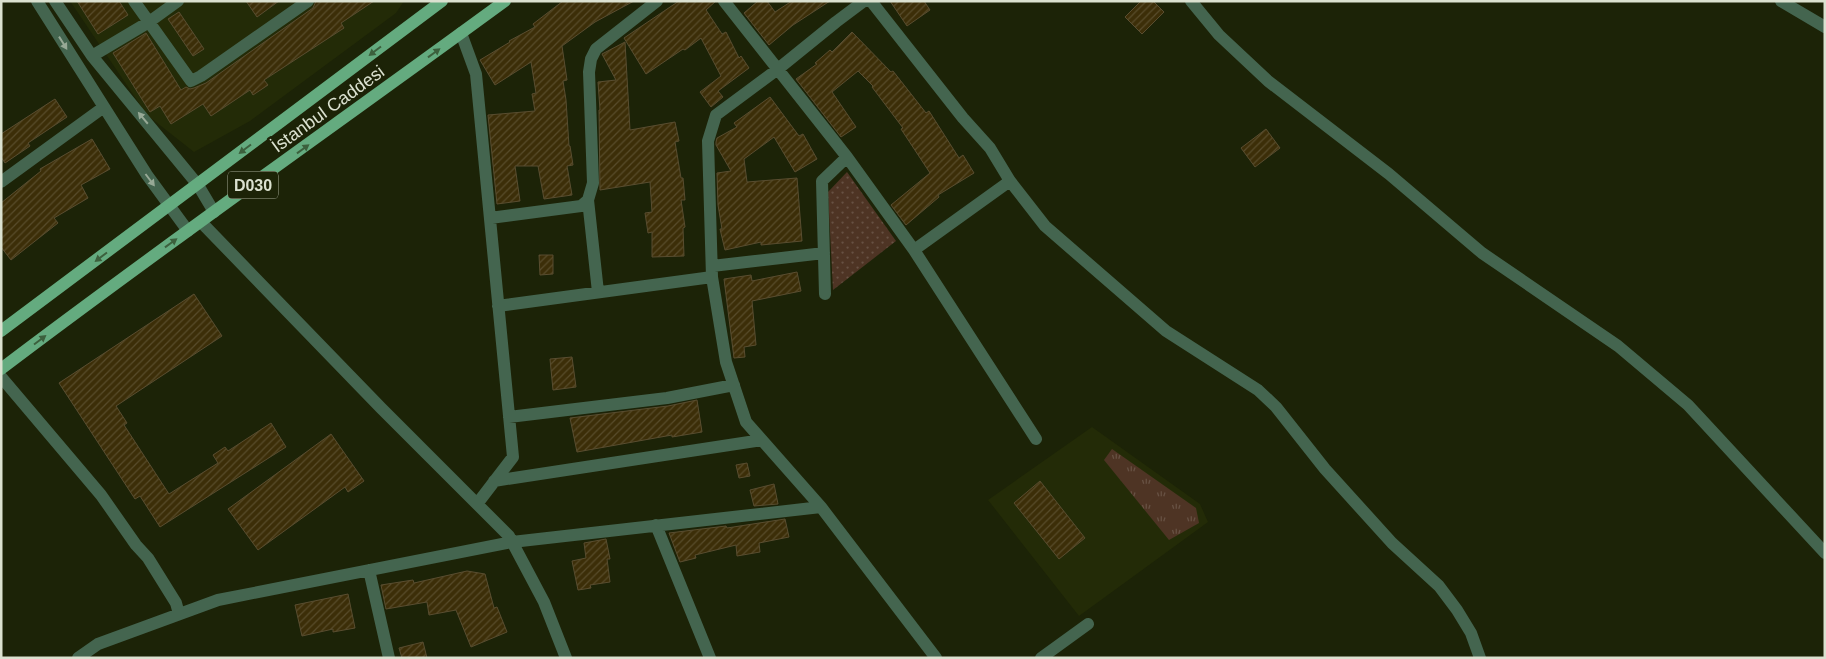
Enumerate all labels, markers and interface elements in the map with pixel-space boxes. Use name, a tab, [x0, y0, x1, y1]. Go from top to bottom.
one-way arrow	[59, 36, 68, 49]
one-way arrow	[368, 46, 382, 56]
one-way arrow	[427, 48, 441, 58]
street label: İstanbul Caddesi	[268, 62, 388, 156]
one-way arrow	[137, 112, 148, 125]
one-way arrow	[238, 144, 252, 154]
one-way arrow	[296, 144, 310, 154]
road number: D030	[228, 172, 278, 198]
one-way arrow	[145, 173, 156, 186]
one-way arrow	[164, 238, 178, 248]
one-way arrow	[94, 252, 108, 262]
one-way arrow	[33, 334, 46, 345]

